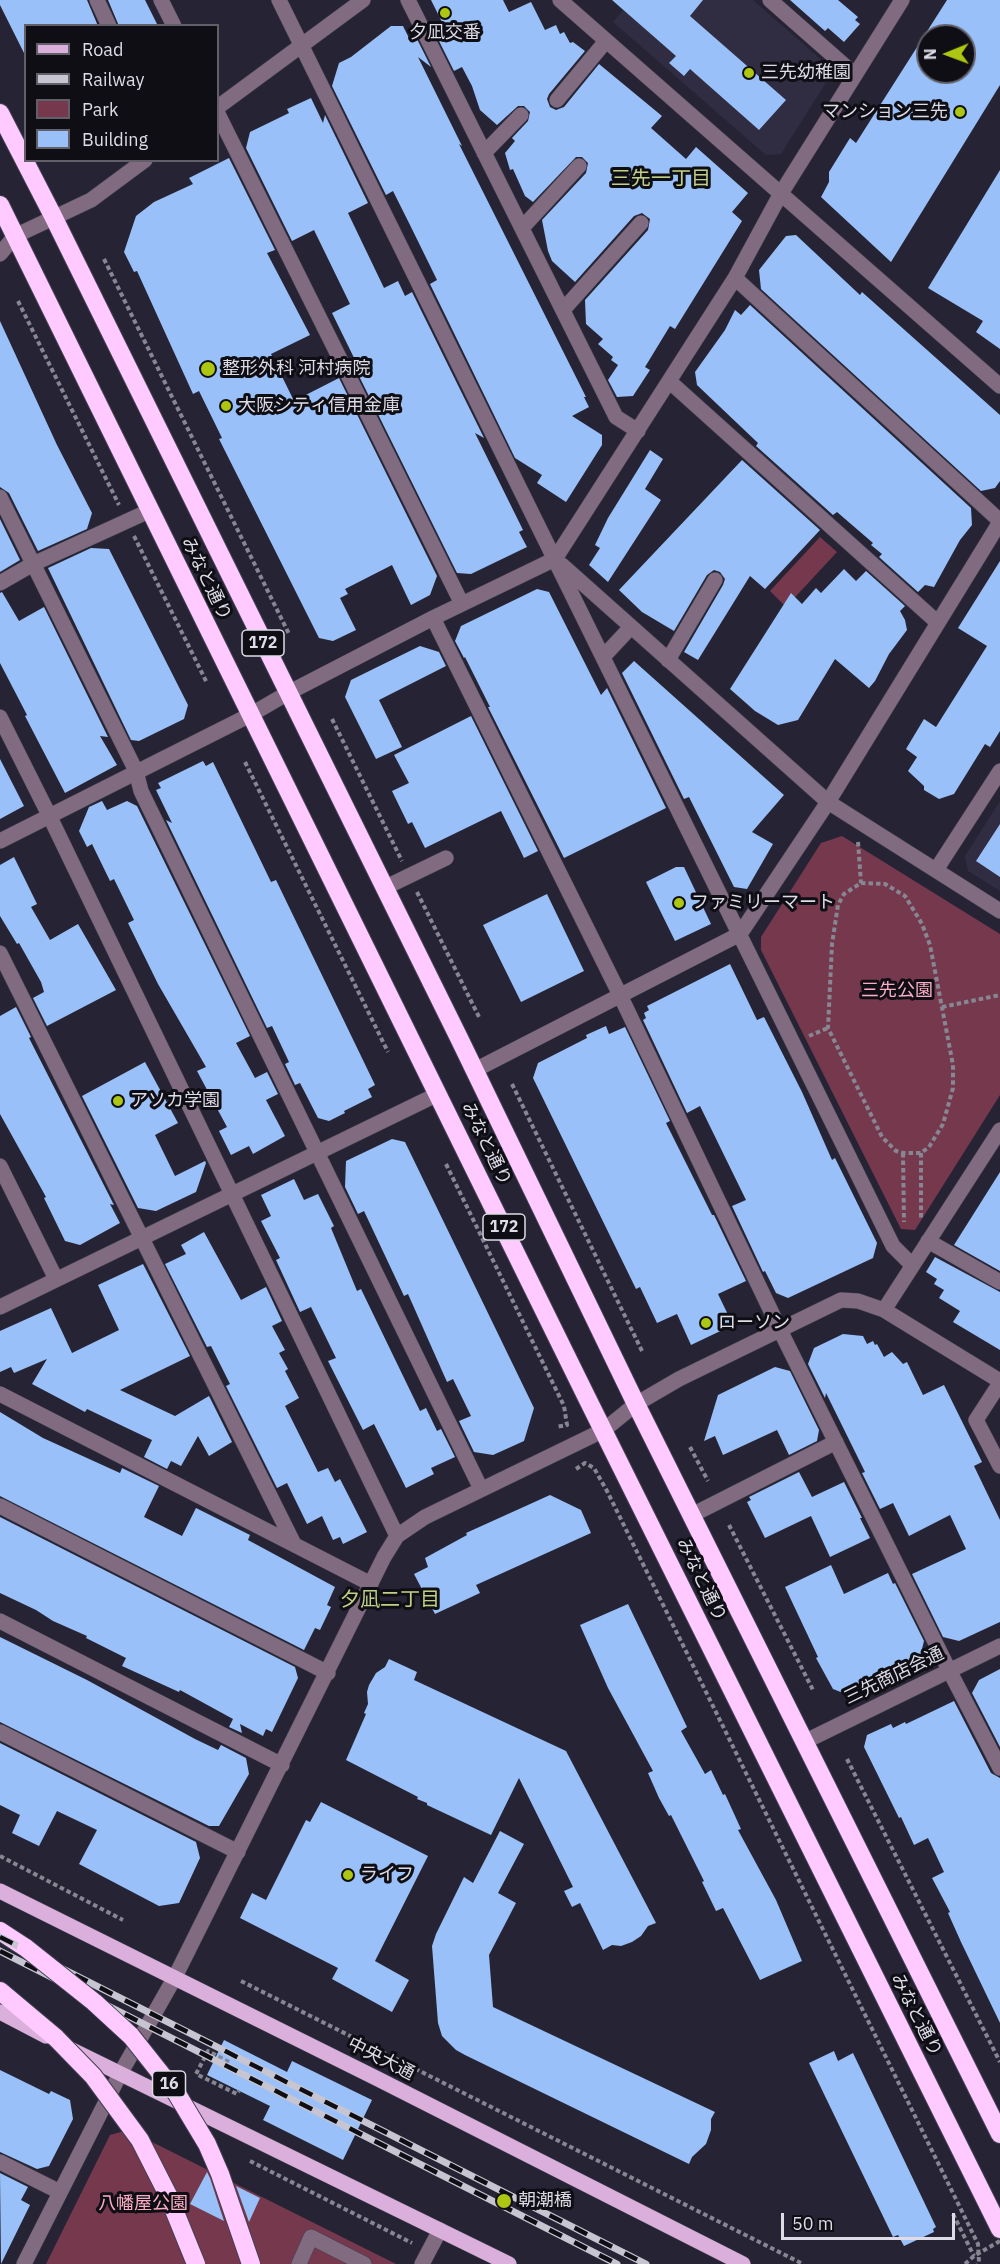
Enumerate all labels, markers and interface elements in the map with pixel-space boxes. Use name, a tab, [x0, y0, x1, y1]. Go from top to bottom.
marker: 夕凪交番	[438, 6, 452, 20]
place label: 夕凪交番	[409, 22, 481, 44]
legend	[24, 24, 219, 162]
north arrow	[916, 24, 976, 84]
text: Road	[82, 38, 123, 61]
text: N	[920, 48, 940, 60]
place label: 三先幼稚園	[761, 62, 851, 84]
marker: 三先幼稚園	[742, 66, 756, 80]
text: Railway	[82, 68, 144, 91]
text: Park	[82, 98, 118, 121]
place label: マンション三先	[822, 101, 948, 123]
marker: マンション三先	[953, 105, 967, 119]
text: Building	[82, 128, 148, 151]
district label: 三先一丁目	[611, 167, 711, 191]
place label: 整形外科 河村病院	[222, 358, 370, 380]
marker: 整形外科 河村病院	[199, 360, 217, 378]
place label: 大阪シティ信用金庫	[238, 395, 400, 417]
marker: 大阪シティ信用金庫	[219, 399, 233, 413]
street label: みなと通り	[177, 534, 235, 624]
road number: 172	[242, 630, 284, 656]
place label: ファミリーマート	[691, 892, 835, 914]
marker: ファミリーマート	[672, 896, 686, 910]
park label: 三先公園	[861, 980, 933, 1002]
place label: アソカ学園	[130, 1090, 220, 1112]
marker: アソカ学園	[111, 1094, 125, 1108]
street label: みなと通り	[457, 1099, 515, 1189]
road number: 172	[483, 1214, 525, 1240]
place label: ローソン	[718, 1312, 790, 1334]
marker: ローソン	[699, 1316, 713, 1330]
street label: みなと通り	[672, 1535, 730, 1625]
district label: 夕凪二丁目	[340, 1588, 440, 1612]
street label: 三先商店会通	[841, 1643, 947, 1709]
place label: ライフ	[360, 1864, 414, 1886]
marker: ライフ	[341, 1868, 355, 1882]
street label: みなと通り	[886, 1970, 946, 2060]
street label: 中央大通	[344, 2033, 418, 2085]
road number: 16	[152, 2071, 186, 2097]
place label: 朝潮橋	[518, 2190, 572, 2212]
marker: 朝潮橋	[495, 2192, 513, 2210]
park label: 八幡屋公園	[98, 2193, 188, 2215]
scale bar	[784, 2201, 958, 2239]
text: 50 m	[792, 2212, 834, 2235]

